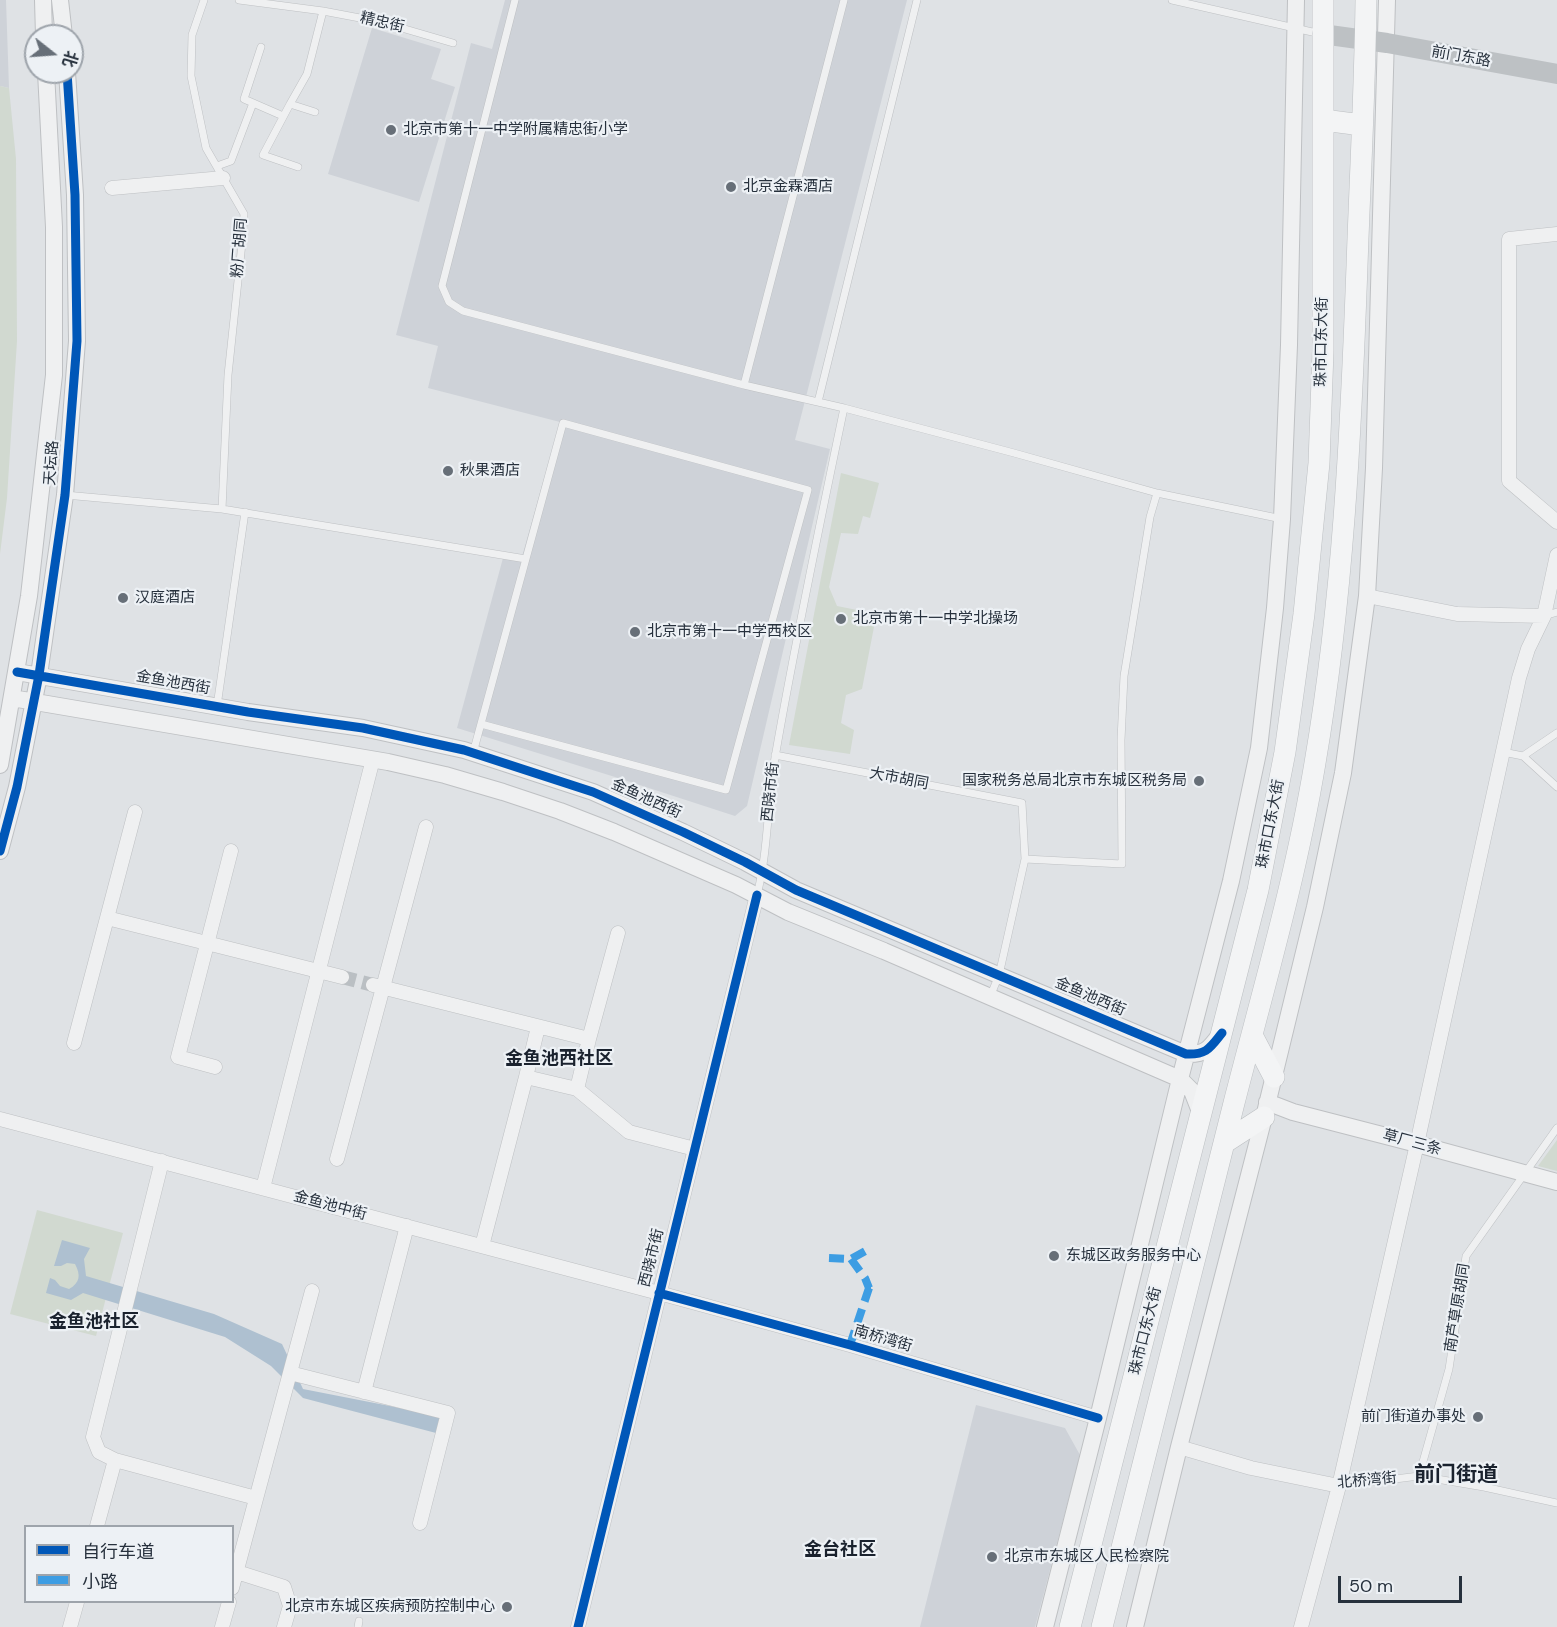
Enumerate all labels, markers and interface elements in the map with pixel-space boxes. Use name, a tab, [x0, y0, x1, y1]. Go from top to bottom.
street label: 精忠街	[358, 9, 406, 37]
north arrow	[24, 24, 84, 84]
street label: 前门东路	[1430, 43, 1492, 71]
text: 北	[57, 48, 82, 70]
place label: 北京市第十一中学附属精忠街小学	[403, 121, 628, 139]
marker: 北京市第十一中学附属精忠街小学	[384, 123, 398, 137]
place label: 北京金霖酒店	[743, 178, 833, 196]
marker: 北京金霖酒店	[724, 180, 738, 194]
street label: 粉厂胡同	[229, 217, 251, 279]
street label: 珠市口东大街	[1312, 297, 1332, 387]
street label: 天坛路	[41, 440, 63, 486]
place label: 秋果酒店	[460, 462, 520, 480]
marker: 秋果酒店	[441, 464, 455, 478]
place label: 汉庭酒店	[135, 589, 195, 607]
marker: 汉庭酒店	[116, 591, 130, 605]
place label: 北京市第十一中学北操场	[853, 610, 1018, 628]
marker: 北京市第十一中学北操场	[834, 612, 848, 626]
place label: 北京市第十一中学西校区	[647, 623, 812, 641]
marker: 北京市第十一中学西校区	[628, 625, 642, 639]
street label: 金鱼池西街	[135, 668, 211, 698]
street label: 西晓市街	[759, 761, 783, 823]
street label: 大市胡同	[868, 764, 930, 794]
place label: 国家税务总局北京市东城区税务局	[962, 772, 1187, 790]
marker: 国家税务总局北京市东城区税务局	[1192, 774, 1206, 788]
street label: 金鱼池西街	[608, 776, 684, 822]
street label: 珠市口东大街	[1254, 778, 1288, 870]
street label: 金鱼池西街	[1052, 974, 1128, 1020]
district label: 金鱼池西社区	[505, 1048, 613, 1070]
street label: 草厂三条	[1381, 1127, 1443, 1159]
street label: 金鱼池中街	[291, 1188, 369, 1224]
street label: 西晓市街	[636, 1227, 668, 1289]
place label: 东城区政务服务中心	[1066, 1247, 1201, 1265]
marker: 东城区政务服务中心	[1047, 1249, 1061, 1263]
street label: 南芦草原胡同	[1442, 1262, 1474, 1354]
street label: 珠市口东大街	[1126, 1285, 1166, 1377]
district label: 金鱼池社区	[49, 1311, 139, 1333]
street label: 南桥湾街	[852, 1322, 914, 1356]
place label: 前门街道办事处	[1361, 1408, 1466, 1426]
marker: 前门街道办事处	[1471, 1410, 1485, 1424]
district label: 前门街道	[1414, 1462, 1498, 1488]
street label: 北桥湾街	[1336, 1469, 1398, 1493]
legend	[24, 1525, 234, 1603]
district label: 金台社区	[804, 1539, 876, 1561]
text: 自行车道	[82, 1540, 154, 1564]
place label: 北京市东城区人民检察院	[1004, 1548, 1169, 1566]
marker: 北京市东城区人民检察院	[985, 1550, 999, 1564]
scale bar	[1341, 1564, 1466, 1602]
text: 小路	[82, 1570, 118, 1594]
text: 50 m	[1349, 1574, 1393, 1598]
place label: 北京市东城区疾病预防控制中心	[285, 1598, 495, 1616]
marker: 北京市东城区疾病预防控制中心	[500, 1600, 514, 1614]

